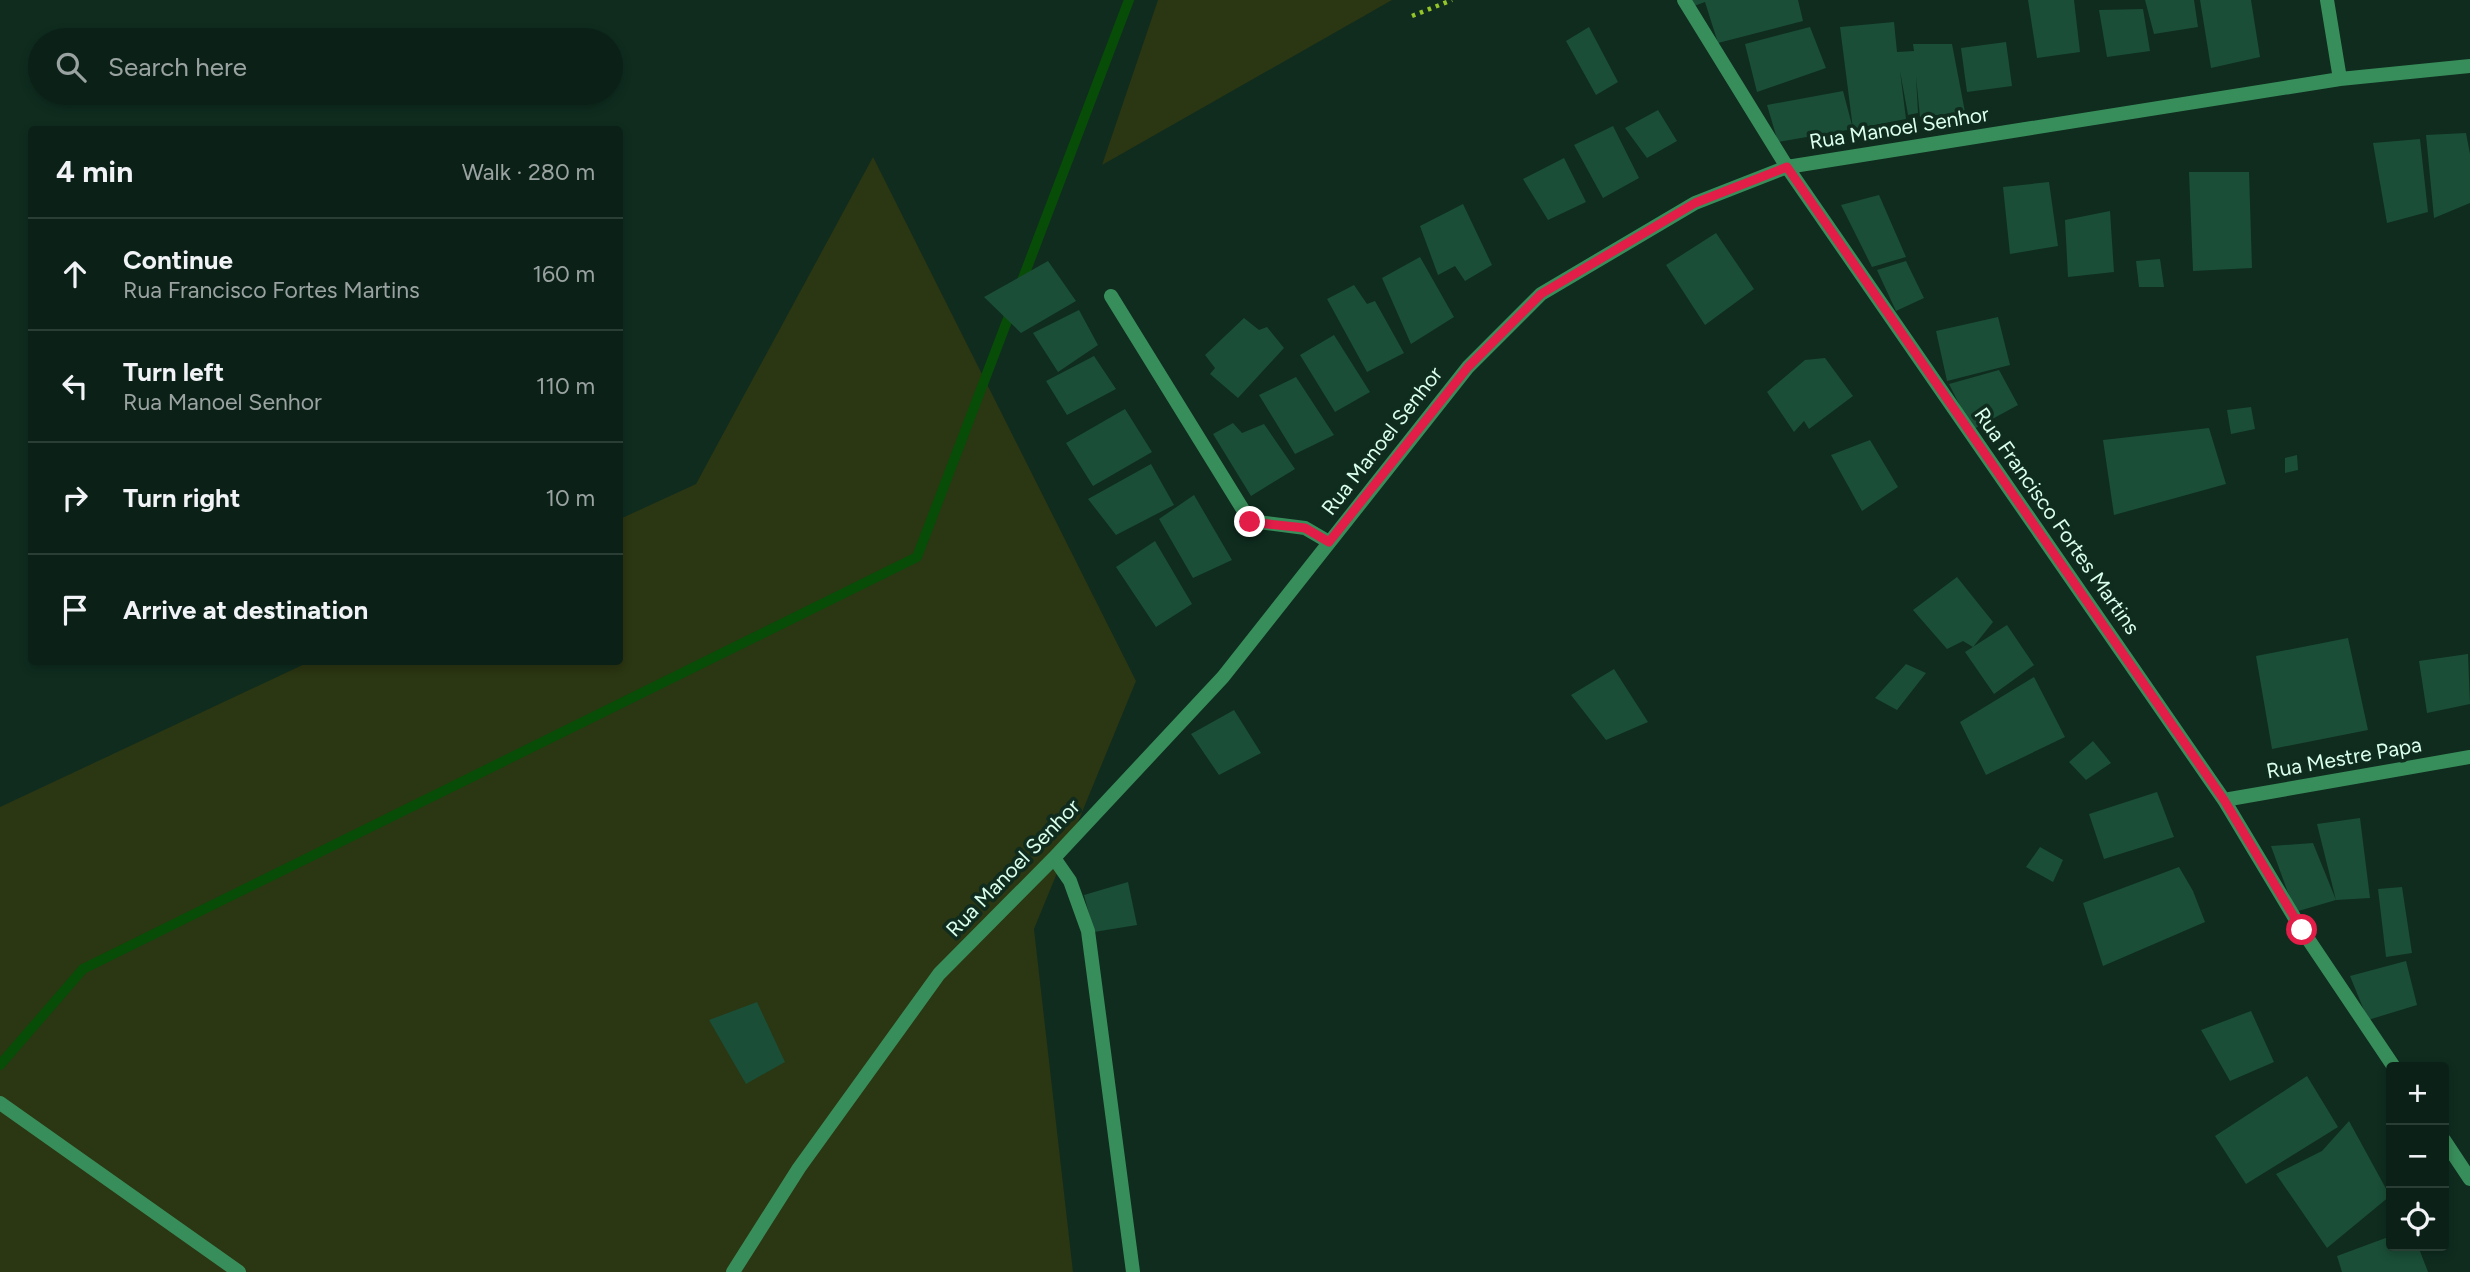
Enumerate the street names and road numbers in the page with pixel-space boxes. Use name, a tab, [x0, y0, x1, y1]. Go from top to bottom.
street label: Rua Manoel Senhor	[1807, 101, 1991, 154]
street label: Rua Manoel Senhor	[1316, 361, 1447, 520]
street label: Rua Francisco Fortes Martins	[1969, 403, 2145, 639]
street label: Rua Mestre Papa	[2264, 732, 2424, 783]
street label: Rua Manoel Senhor	[941, 794, 1085, 942]

